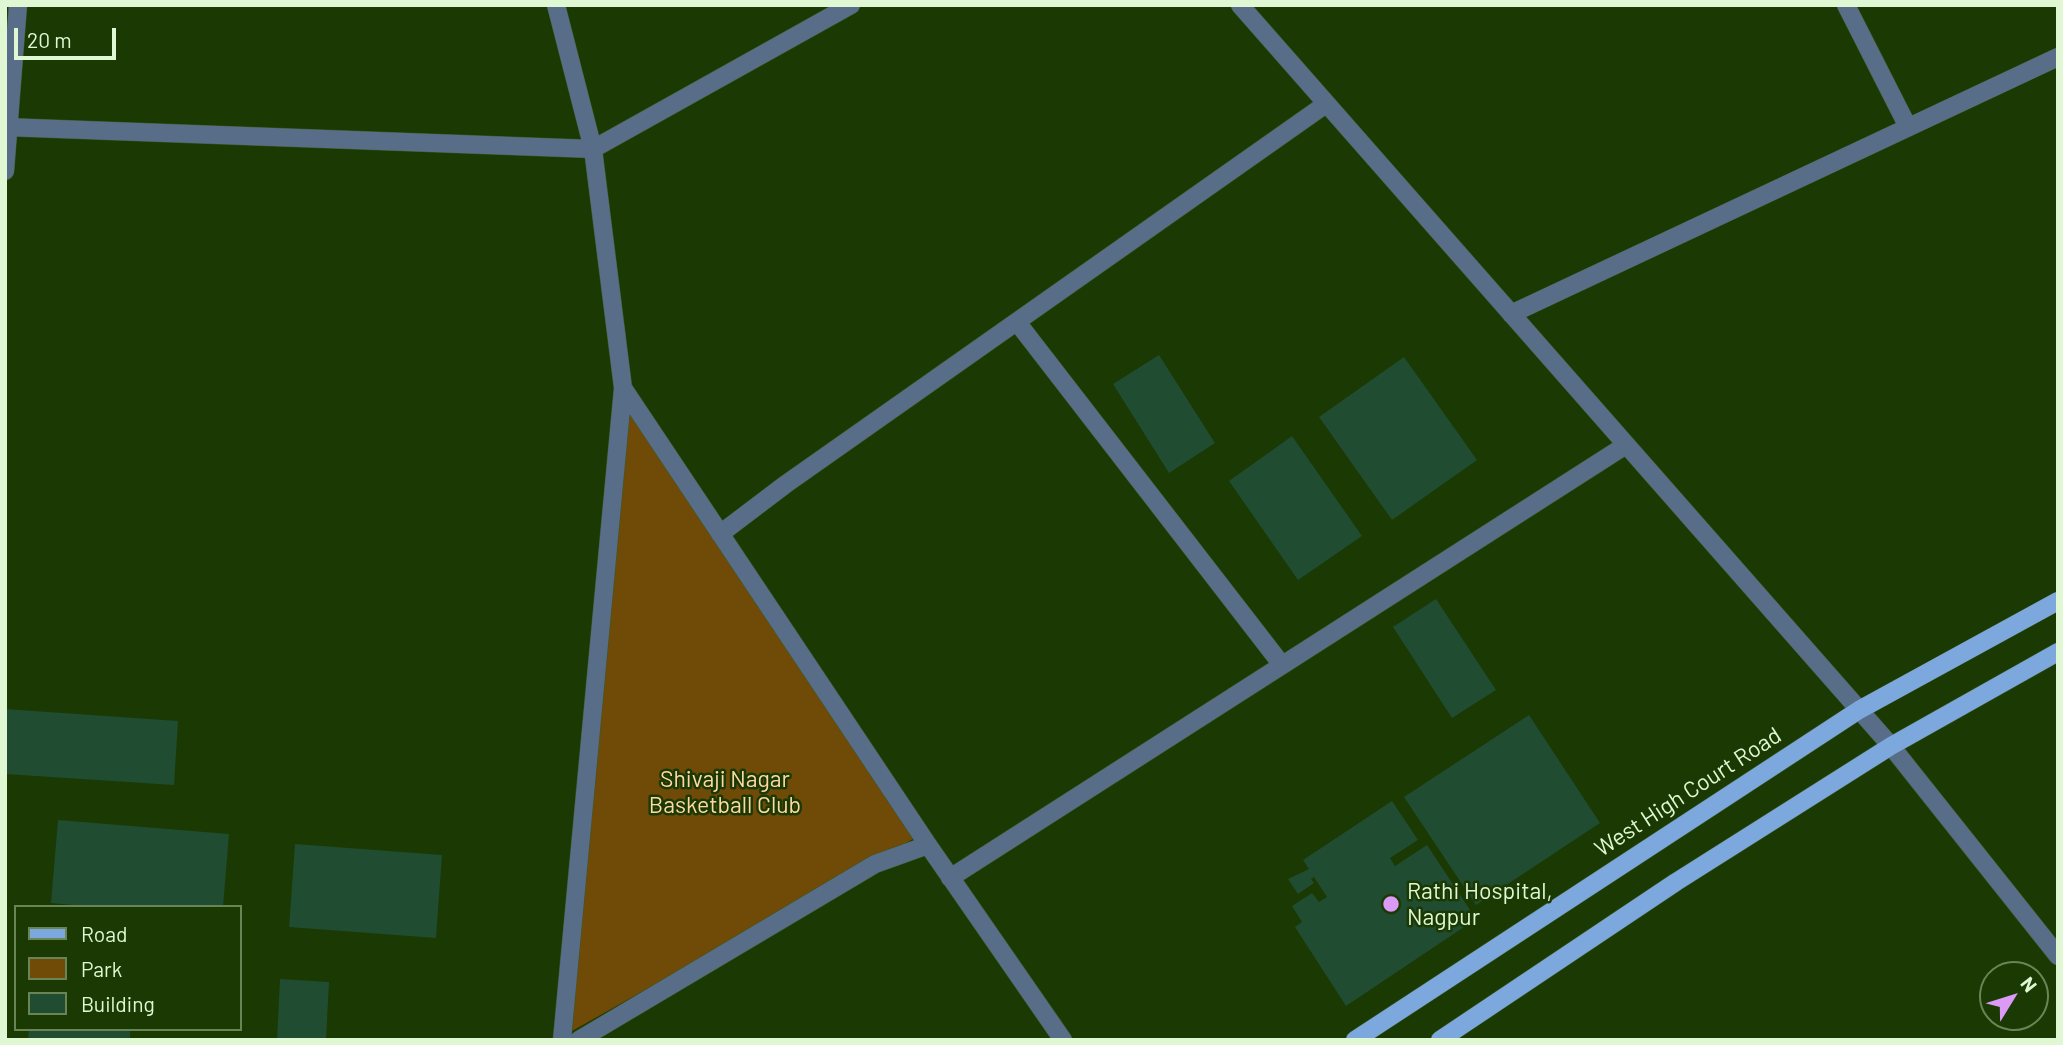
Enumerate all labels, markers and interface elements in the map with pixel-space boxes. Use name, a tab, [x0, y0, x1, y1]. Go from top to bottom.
scale bar	[18, 14, 119, 58]
text: 20 m	[27, 27, 72, 52]
street label: West High Court Road	[1590, 721, 1786, 863]
park label: Shivaji Nagar Basketball Club	[649, 765, 801, 819]
place label: Rathi Hospital, Nagpur	[1407, 877, 1553, 931]
marker: Rathi Hospital, Nagpur	[1381, 894, 1401, 914]
legend	[14, 905, 242, 1031]
text: Road	[81, 921, 127, 946]
text: Park	[81, 956, 122, 981]
north arrow	[1979, 961, 2049, 1031]
text: N	[2016, 972, 2042, 996]
text: Building	[81, 991, 155, 1016]

